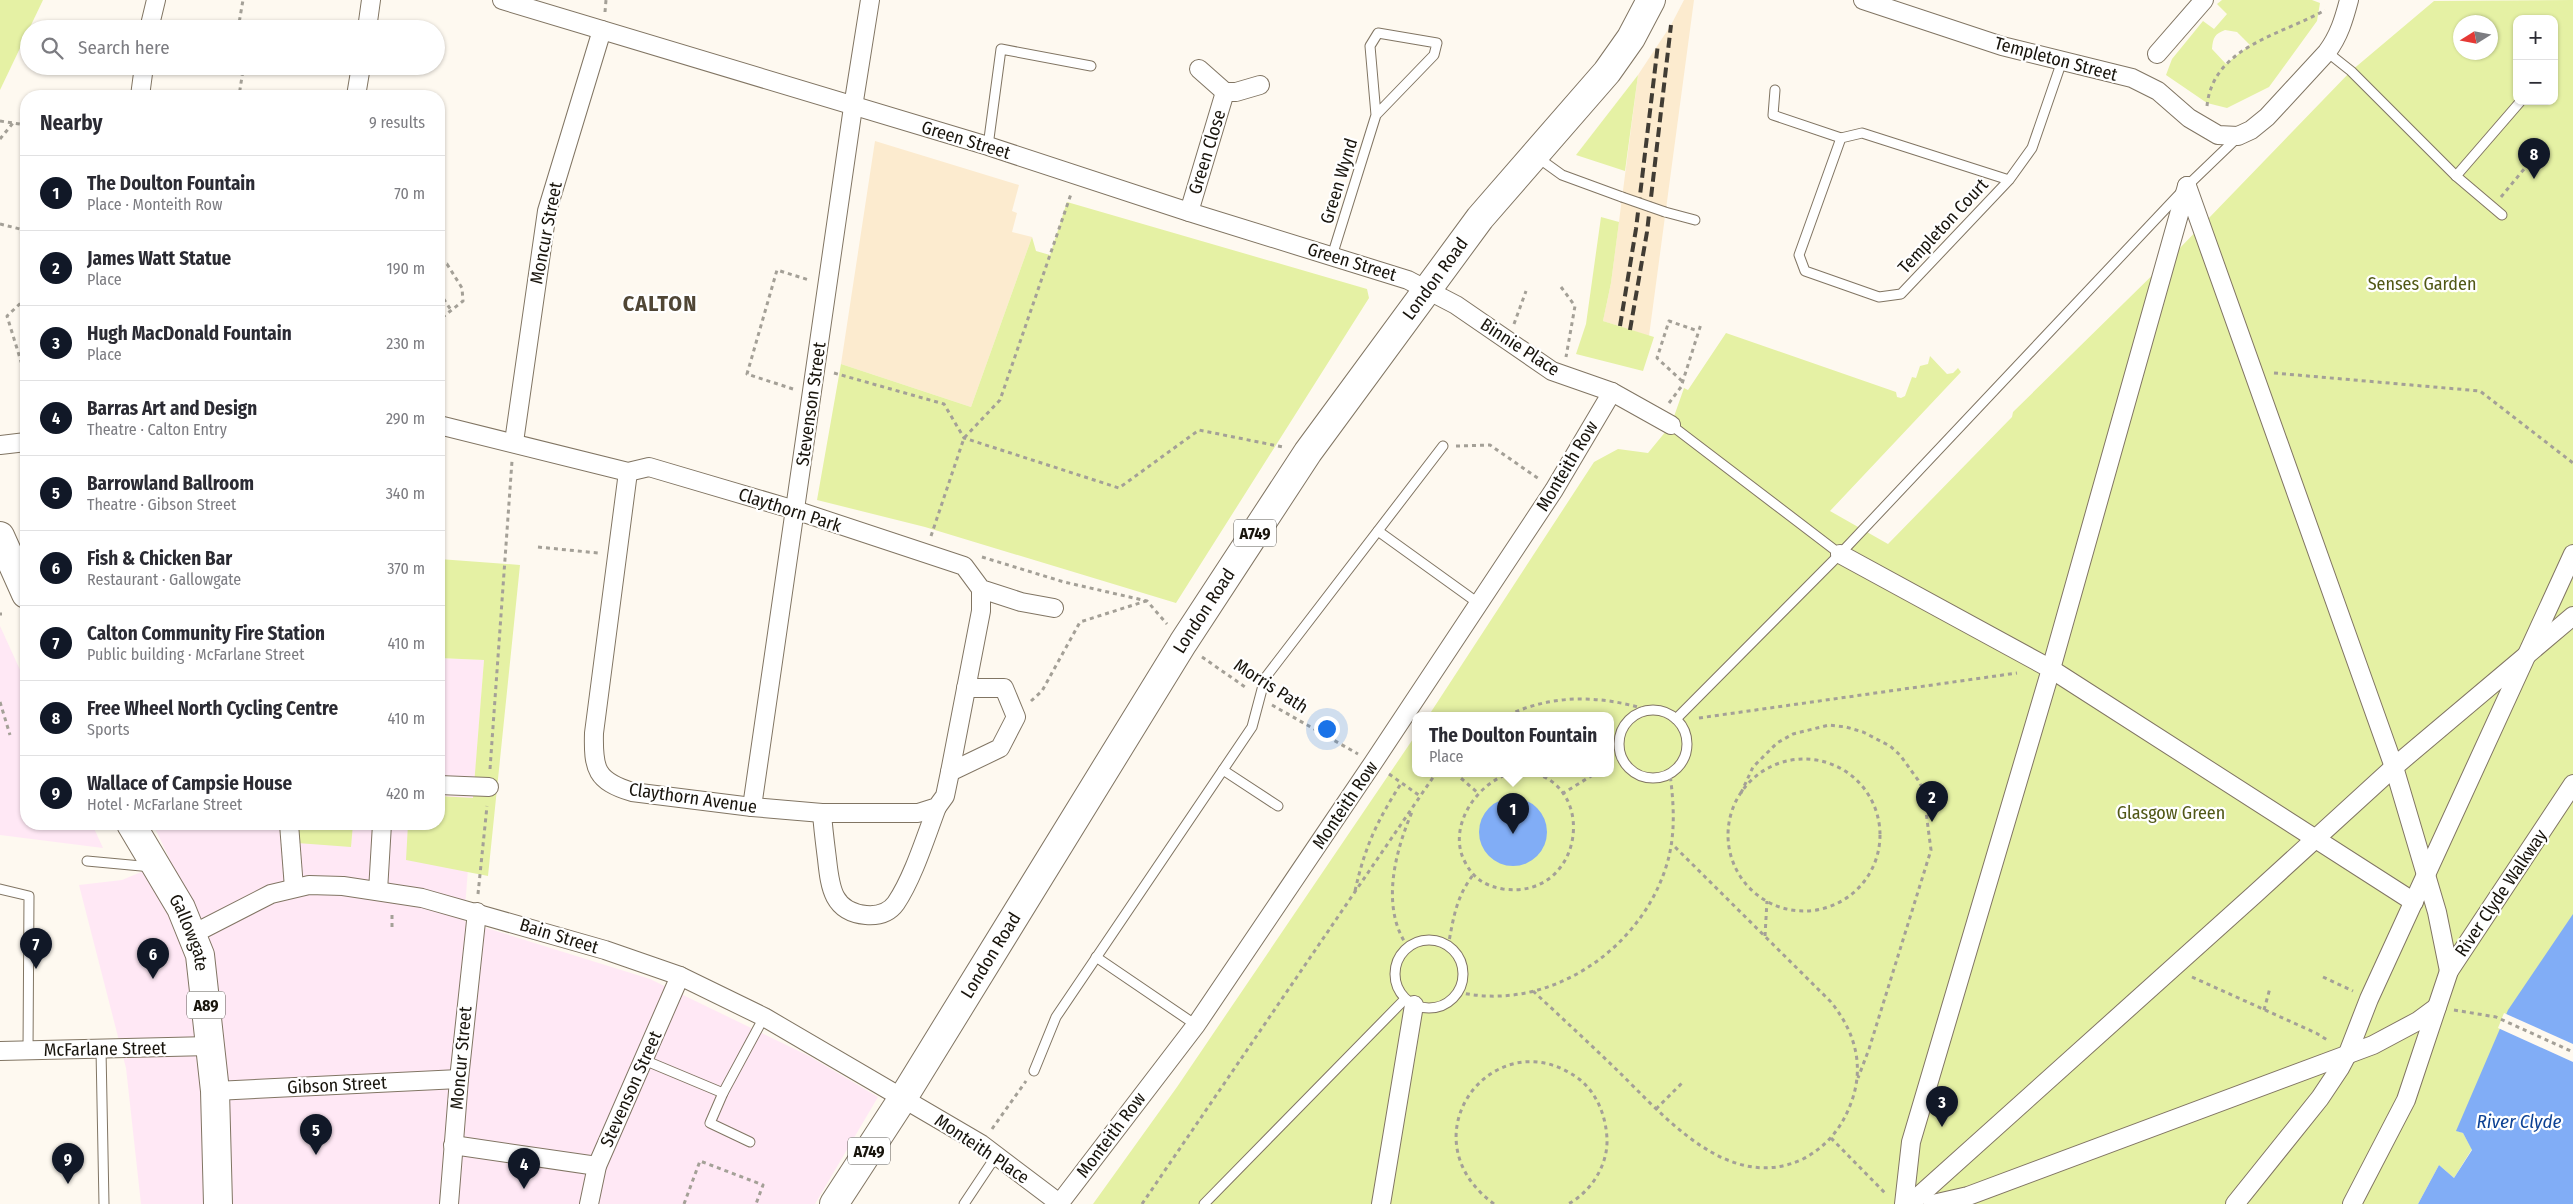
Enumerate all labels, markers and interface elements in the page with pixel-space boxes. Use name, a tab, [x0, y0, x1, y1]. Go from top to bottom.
north arrow	[2453, 15, 2498, 60]
map controls	[2513, 15, 2558, 105]
button: +	[2513, 15, 2558, 60]
search box	[20, 20, 445, 75]
street label: Templeton Street	[1992, 32, 2120, 86]
icon: search	[38, 34, 66, 62]
text: Search here	[78, 36, 170, 59]
button: −	[2513, 60, 2558, 105]
street label: Green Close	[1184, 107, 1230, 197]
text: Nearby	[40, 110, 102, 136]
text: 9 results	[369, 113, 425, 132]
street label: Green Street	[919, 116, 1013, 164]
street label: Green Wynd	[1316, 136, 1362, 226]
pin: 8	[2518, 138, 2550, 179]
text: The Doulton Fountain	[87, 172, 255, 195]
street label: Templeton Court	[1893, 174, 1993, 278]
street label: Moncur Street	[525, 180, 567, 286]
text: 1	[53, 184, 59, 203]
text: 70 m	[394, 184, 425, 203]
text: Place · Monteith Row	[87, 195, 223, 214]
street label: London Road	[1398, 233, 1473, 324]
street label: Green Street	[1305, 238, 1399, 286]
text: James Watt Statue	[87, 247, 231, 270]
text: 2	[52, 259, 60, 278]
text: 190 m	[387, 259, 425, 278]
text: Place	[87, 270, 122, 289]
park label: Senses Garden	[2368, 273, 2476, 295]
district label: CALTON	[623, 290, 697, 317]
street label: Binnie Place	[1476, 313, 1564, 381]
text: Hugh MacDonald Fountain	[87, 322, 292, 345]
text: 3	[52, 334, 60, 353]
text: 230 m	[386, 334, 425, 353]
street label: Stevenson Street	[791, 341, 831, 467]
text: Place	[87, 345, 122, 364]
text: Barras Art and Design	[87, 397, 257, 420]
text: 4	[52, 409, 60, 428]
text: 290 m	[386, 409, 425, 428]
street label: Monteith Row	[1532, 417, 1603, 515]
text: Theatre · Calton Entry	[87, 420, 227, 439]
text: Barrowland Ballroom	[87, 472, 254, 495]
street label: Claythorn Park	[736, 483, 845, 537]
text: 5	[52, 484, 60, 503]
text: 340 m	[386, 484, 425, 503]
text: Theatre · Gibson Street	[87, 495, 236, 514]
road number: A749	[1234, 520, 1276, 546]
text: Fish & Chicken Bar	[87, 547, 232, 570]
text: 6	[52, 559, 60, 578]
text: 370 m	[387, 559, 425, 578]
street label: London Road	[1168, 564, 1240, 657]
text: Restaurant · Gallowgate	[87, 570, 241, 589]
text: Calton Community Fire Station	[87, 622, 325, 645]
text: 7	[53, 634, 59, 653]
text: 410 m	[387, 634, 425, 653]
text: Public building · McFarlane Street	[87, 645, 304, 664]
street label: Morris Path	[1230, 654, 1312, 718]
text: Free Wheel North Cycling Centre	[87, 697, 338, 720]
text: 8	[52, 709, 60, 728]
text: 410 m	[387, 709, 425, 728]
popup	[1412, 712, 1614, 777]
your location	[1314, 716, 1340, 742]
text: Sports	[87, 720, 130, 739]
text: The Doulton Fountain	[1429, 724, 1597, 747]
text: Place	[1429, 747, 1464, 766]
street label: Monteith Row	[1308, 757, 1383, 853]
text: Wallace of Campsie House	[87, 772, 292, 795]
street label: Claythorn Avenue	[628, 778, 759, 818]
pin: 2	[1916, 781, 1948, 822]
text: 9	[52, 784, 60, 803]
text: 420 m	[386, 784, 425, 803]
pin: 1	[1497, 793, 1529, 834]
text: Hotel · McFarlane Street	[87, 795, 242, 814]
park label: Glasgow Green	[2117, 802, 2225, 824]
street label: River Clyde Walkway	[2450, 825, 2552, 961]
street label: Gallowgate	[164, 890, 213, 972]
street label: London Road	[956, 908, 1026, 1002]
street label: Bain Street	[517, 914, 601, 958]
pin: 7	[20, 928, 52, 969]
pin: 6	[137, 938, 169, 979]
road number: A89	[187, 992, 225, 1018]
street label: Moncur Street	[446, 1005, 476, 1111]
street label: Stevenson Street	[596, 1027, 666, 1150]
street label: McFarlane Street	[43, 1037, 167, 1061]
street label: Gibson Street	[287, 1071, 387, 1099]
pin: 3	[1926, 1086, 1958, 1127]
street label: Monteith Row	[1072, 1088, 1150, 1182]
street label: Monteith Place	[931, 1109, 1034, 1189]
water label: River Clyde	[2476, 1110, 2562, 1133]
pin: 5	[300, 1114, 332, 1155]
road number: A749	[848, 1138, 890, 1164]
pin: 9	[52, 1143, 84, 1184]
pin: 4	[508, 1148, 540, 1189]

